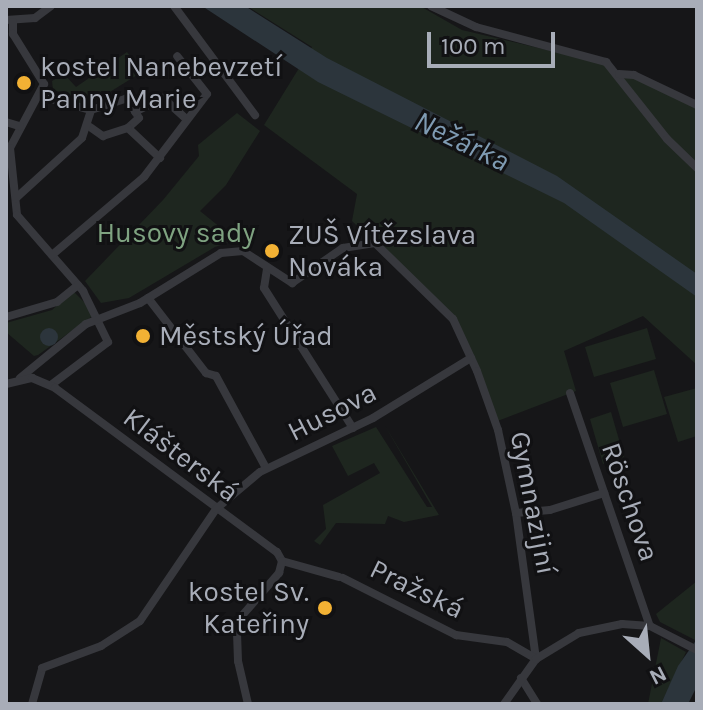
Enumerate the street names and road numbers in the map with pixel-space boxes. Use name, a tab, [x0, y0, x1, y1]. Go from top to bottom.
street label: Husova	[282, 375, 382, 449]
street label: Klášterská	[117, 401, 245, 509]
street label: Gymnazijní	[503, 429, 563, 577]
street label: Röschova	[594, 438, 666, 566]
street label: Pražská	[365, 552, 469, 626]

